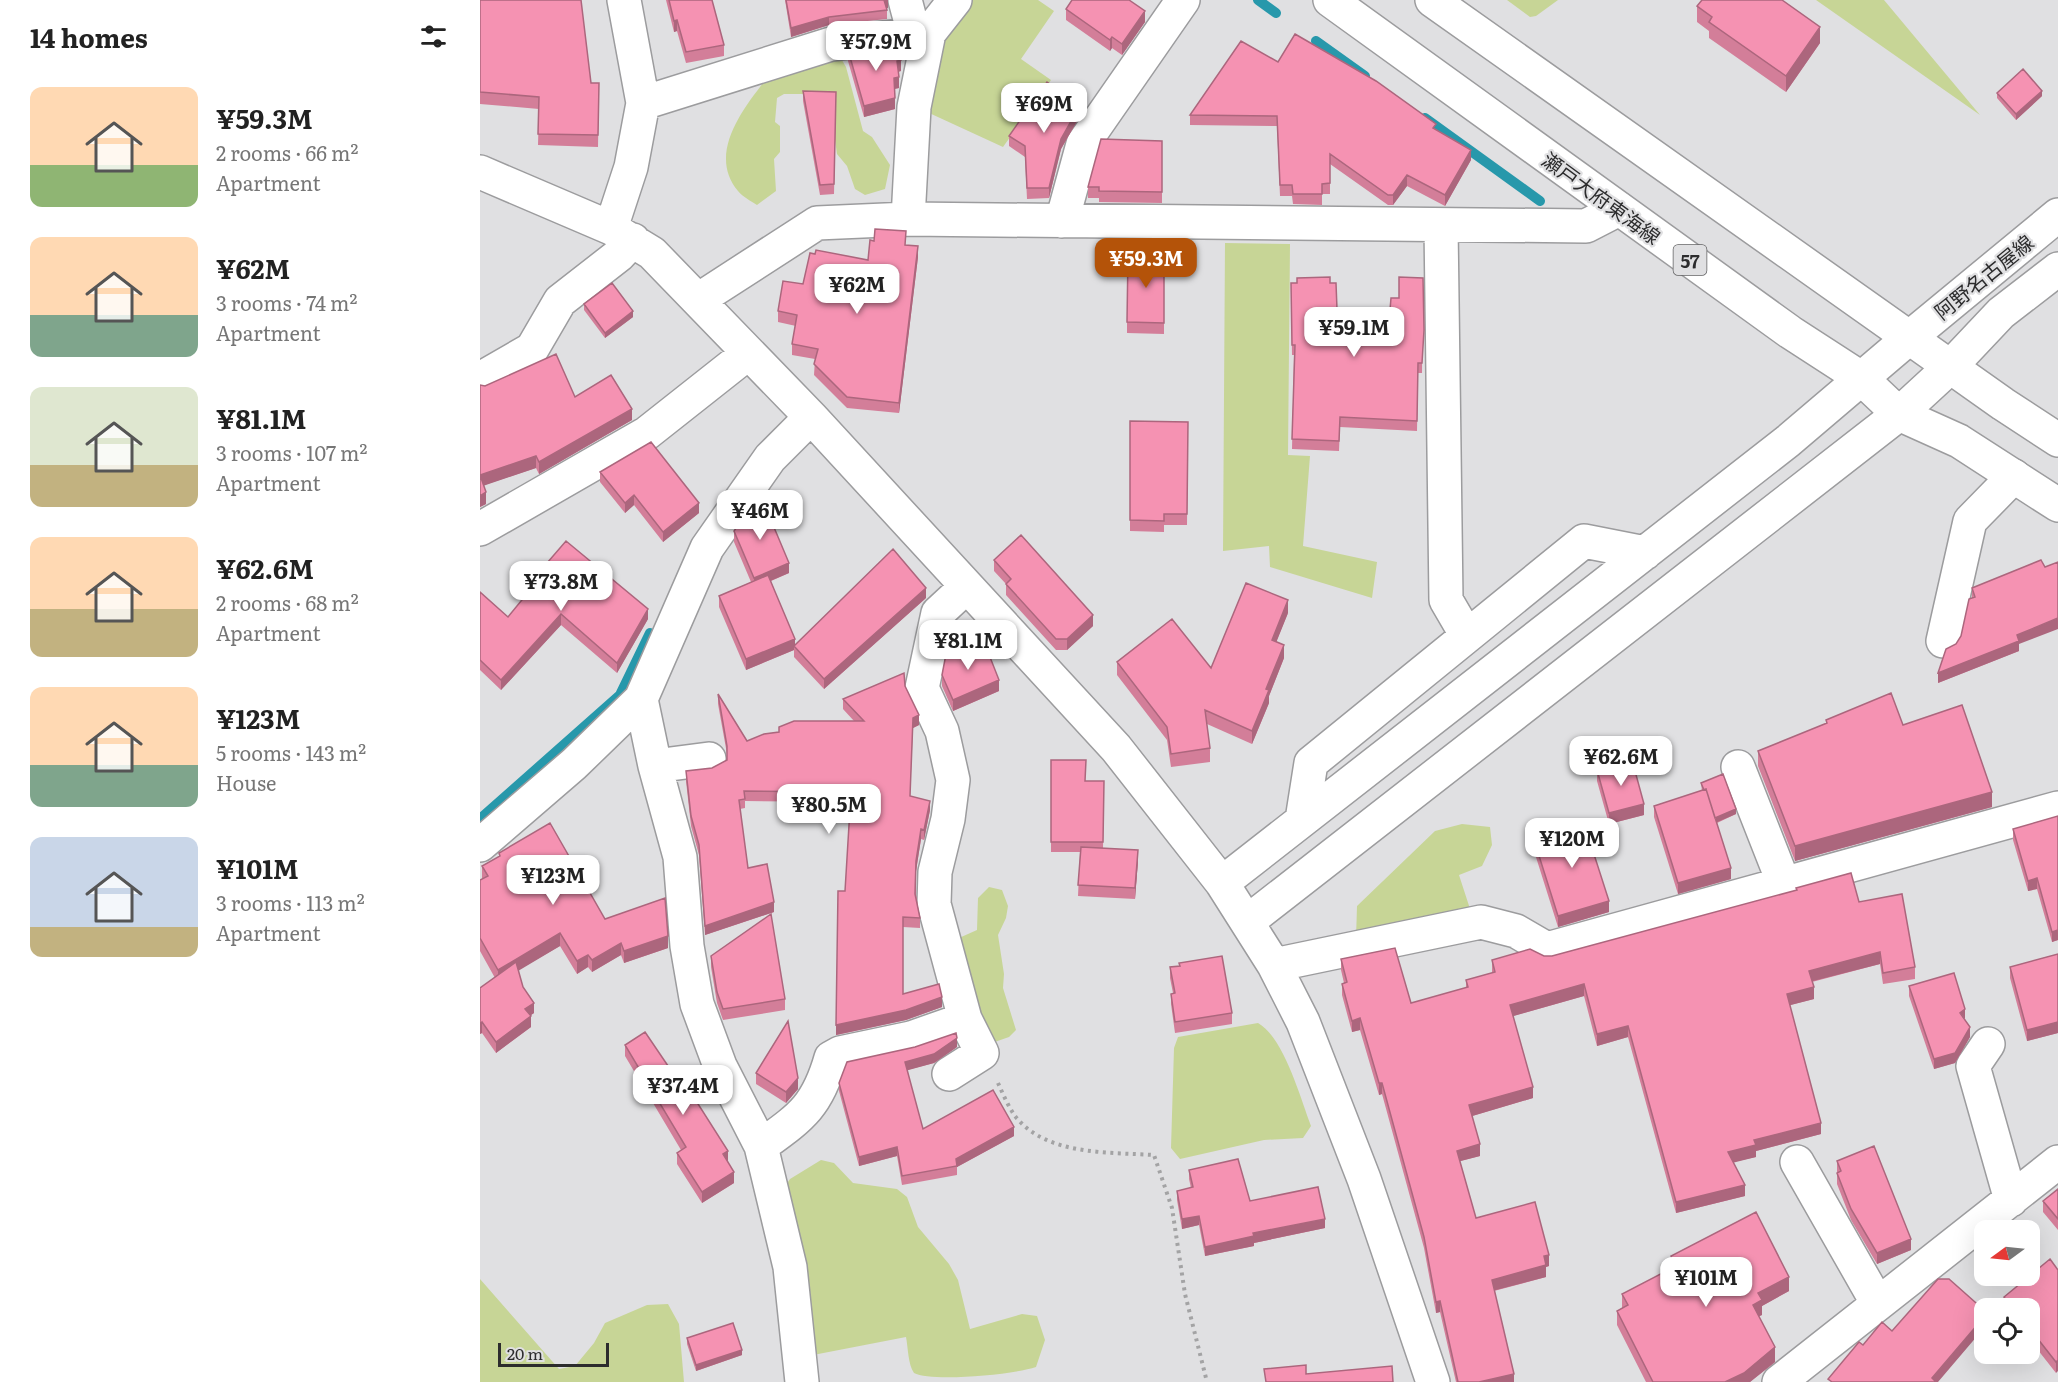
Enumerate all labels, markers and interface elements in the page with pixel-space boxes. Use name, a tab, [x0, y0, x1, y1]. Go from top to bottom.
text: 14 homes	[30, 17, 148, 56]
icon: filters	[417, 20, 450, 53]
pin: ¥57.9M	[827, 21, 925, 72]
text: ¥57.9M	[840, 25, 912, 55]
pin: ¥69M	[1008, 83, 1080, 134]
text: ¥69M	[1015, 87, 1073, 117]
text: ¥59.3M	[216, 98, 313, 137]
icon: home	[78, 111, 150, 183]
text: 2 rooms · 66 m²	[216, 137, 358, 167]
street label: 瀬戸大府東海線	[1537, 144, 1667, 250]
text: Apartment	[216, 167, 321, 197]
street label: 阿野名古屋線	[1927, 227, 2039, 325]
pin: ¥59.3M	[1097, 238, 1195, 289]
text: ¥59.3M	[1109, 242, 1183, 272]
road number: 57	[1674, 245, 1706, 275]
text: ¥62M	[216, 248, 290, 287]
icon: home	[78, 261, 150, 333]
pin: ¥62M	[821, 264, 893, 315]
text: ¥62M	[828, 268, 886, 298]
text: 3 rooms · 74 m²	[216, 287, 357, 317]
pin: ¥59.1M	[1305, 307, 1403, 358]
text: ¥59.1M	[1318, 311, 1390, 341]
text: Apartment	[216, 317, 321, 347]
text: ¥81.1M	[216, 398, 306, 437]
icon: home	[78, 411, 150, 483]
text: 3 rooms · 107 m²	[216, 437, 367, 467]
text: Apartment	[216, 467, 321, 497]
pin: ¥46M	[724, 490, 796, 541]
text: ¥46M	[731, 494, 789, 524]
text: ¥62.6M	[216, 548, 314, 587]
icon: home	[78, 561, 150, 633]
pin: ¥73.8M	[512, 561, 610, 612]
text: ¥73.8M	[524, 565, 598, 595]
text: 2 rooms · 68 m²	[216, 587, 359, 617]
text: Apartment	[216, 617, 321, 647]
pin: ¥81.1M	[919, 620, 1017, 671]
text: ¥81.1M	[933, 624, 1003, 654]
text: ¥123M	[216, 698, 300, 737]
icon: home	[78, 711, 150, 783]
pin: ¥62.6M	[1572, 736, 1670, 787]
text: 5 rooms · 143 m²	[216, 737, 366, 767]
text: ¥62.6M	[1583, 740, 1659, 770]
text: House	[216, 767, 276, 797]
pin: ¥80.5M	[780, 784, 878, 835]
text: ¥80.5M	[791, 788, 867, 818]
pin: ¥120M	[1530, 818, 1614, 869]
text: ¥120M	[1539, 822, 1605, 852]
text: ¥101M	[216, 848, 299, 887]
pin: ¥123M	[511, 855, 595, 906]
text: ¥123M	[521, 859, 585, 889]
icon: home	[78, 861, 150, 933]
text: 3 rooms · 113 m²	[216, 887, 365, 917]
text: Apartment	[216, 917, 321, 947]
pin: ¥37.4M	[634, 1065, 732, 1116]
text: ¥37.4M	[647, 1069, 719, 1099]
north arrow	[1974, 1220, 2040, 1286]
map controls	[1974, 1220, 2040, 1364]
pin: ¥101M	[1664, 1257, 1748, 1308]
text: ¥101M	[1674, 1261, 1738, 1291]
button: locate	[1974, 1298, 2040, 1364]
scale bar	[498, 1340, 609, 1368]
text: 20 m	[507, 1341, 543, 1365]

